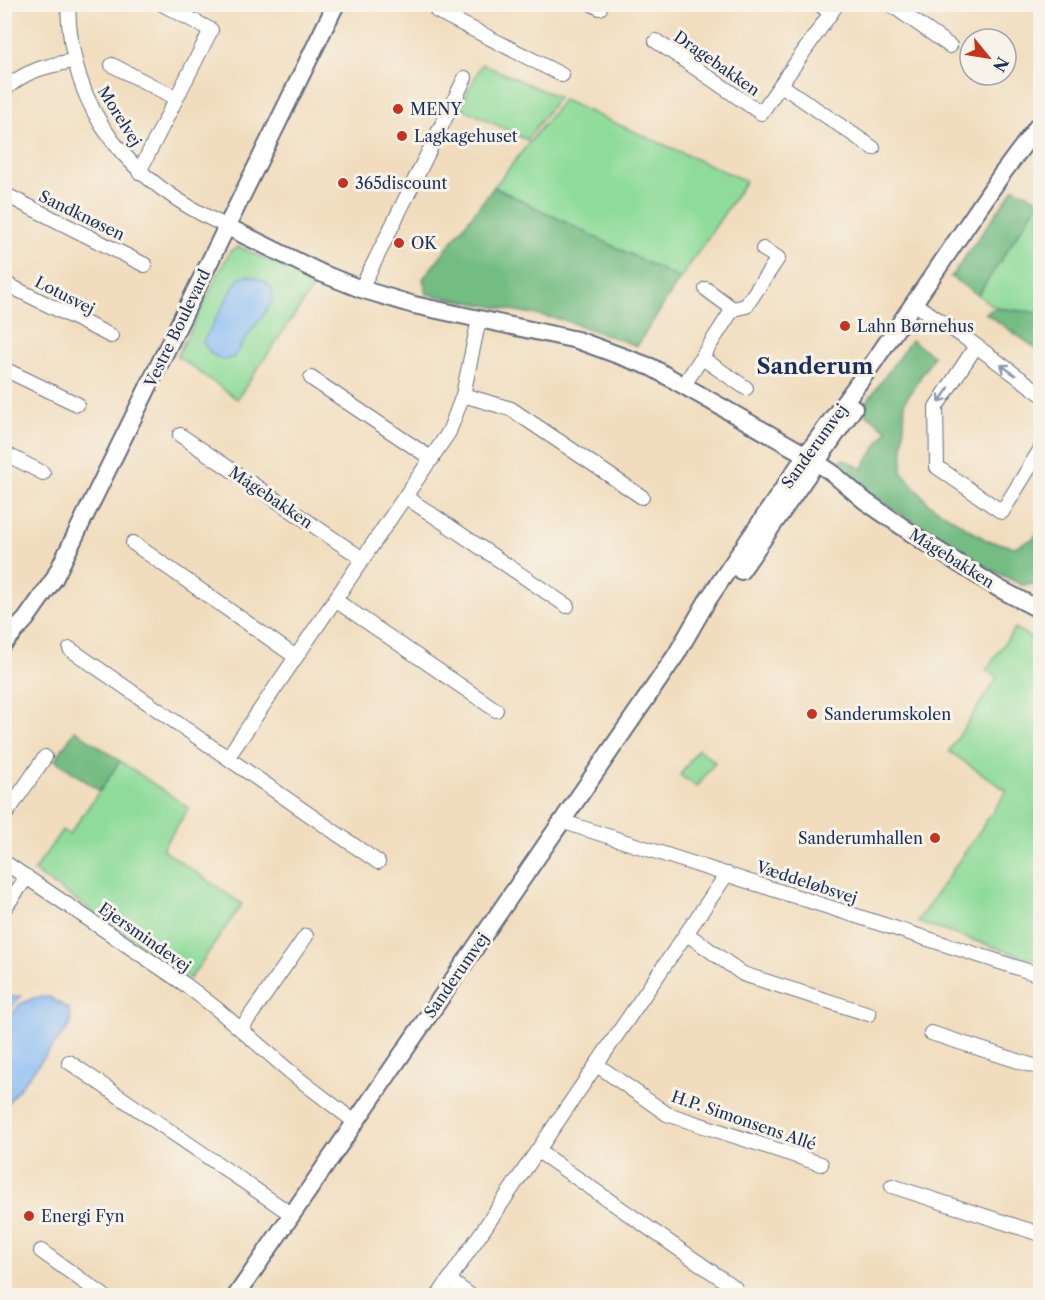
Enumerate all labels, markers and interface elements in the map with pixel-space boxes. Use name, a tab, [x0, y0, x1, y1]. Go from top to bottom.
street label: Dragebakken	[670, 26, 764, 100]
north arrow	[958, 27, 1018, 87]
text: N	[989, 53, 1013, 76]
street label: Morelvej	[94, 82, 146, 150]
place label: MENY	[410, 99, 462, 119]
marker: MENY	[391, 102, 405, 116]
place label: Lagkagehuset	[414, 126, 518, 146]
marker: Lagkagehuset	[395, 129, 409, 143]
place label: 365discount	[355, 173, 448, 193]
marker: 365discount	[336, 176, 350, 190]
street label: Sandknøsen	[36, 186, 128, 244]
place label: OK	[411, 233, 437, 253]
marker: OK	[392, 236, 406, 250]
street label: Vestre Boulevard	[139, 266, 214, 391]
street label: Lotusvej	[32, 271, 98, 319]
place label: Lahn Børnehus	[857, 316, 974, 336]
marker: Lahn Børnehus	[838, 319, 852, 333]
district label: Sanderum	[757, 353, 873, 380]
one-way arrow	[1001, 364, 1017, 376]
one-way arrow	[938, 386, 950, 403]
street label: Sanderumvej	[777, 400, 851, 492]
street label: Mågebakken	[225, 462, 317, 532]
street label: Mågebakken	[906, 524, 998, 592]
place label: Sanderumskolen	[824, 704, 951, 724]
marker: Sanderumskolen	[805, 707, 819, 721]
place label: Sanderumhallen	[798, 828, 923, 848]
marker: Sanderumhallen	[928, 831, 942, 845]
street label: Væddeløbsvej	[753, 856, 860, 908]
street label: Ejersmindevej	[95, 898, 195, 976]
street label: Sanderumvej	[419, 929, 493, 1021]
street label: H.P. Simonsens Allé	[669, 1086, 819, 1154]
place label: Energi Fyn	[41, 1206, 125, 1226]
marker: Energi Fyn	[22, 1209, 36, 1223]

